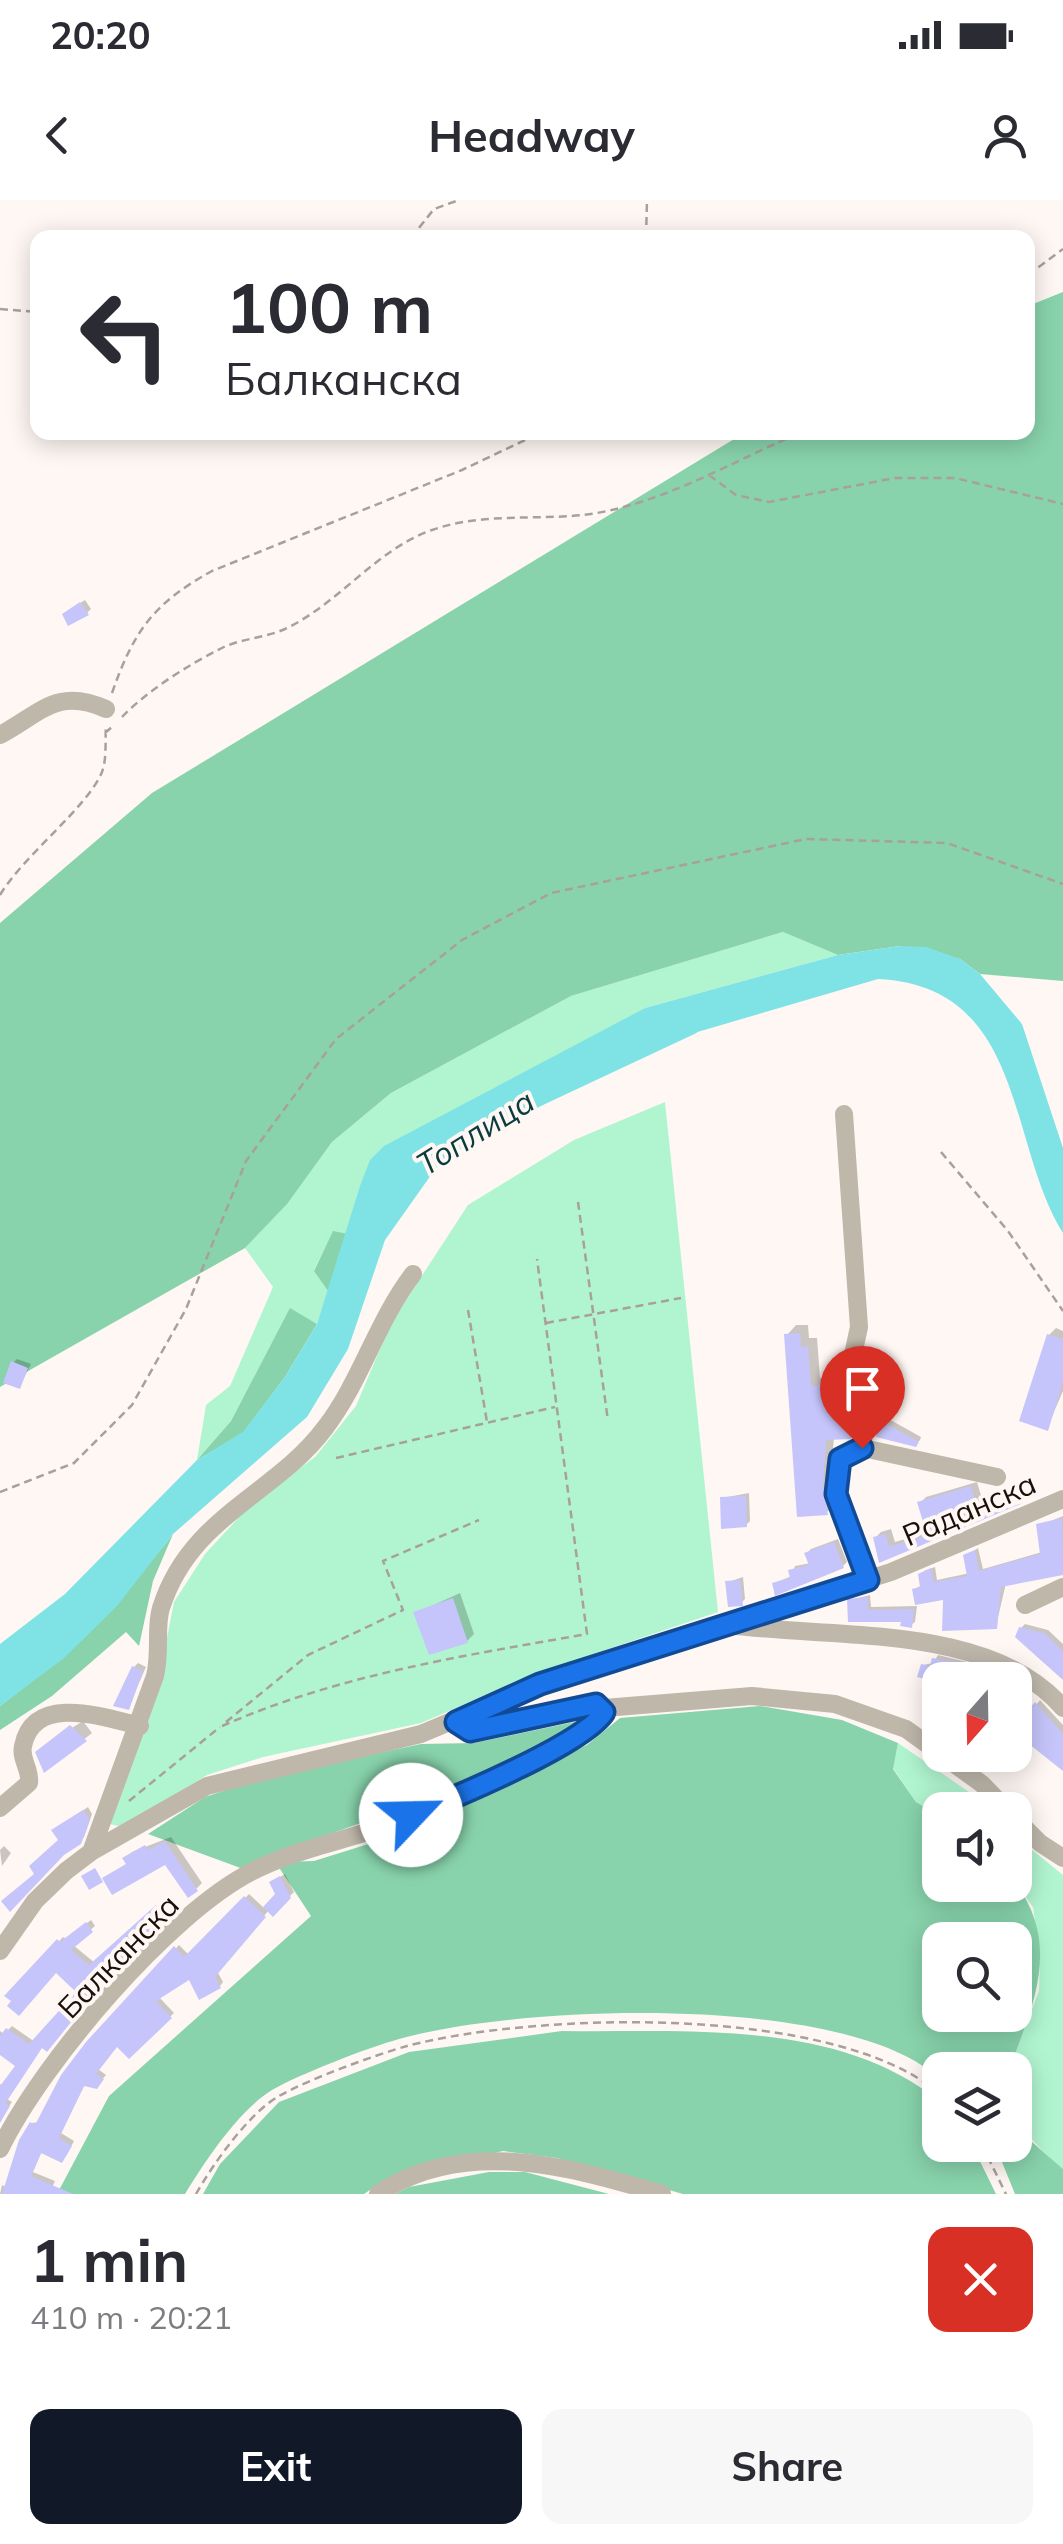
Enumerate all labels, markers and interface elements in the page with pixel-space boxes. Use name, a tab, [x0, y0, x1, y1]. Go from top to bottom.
text: 20:20	[50, 11, 151, 59]
text: Headway	[428, 107, 635, 163]
icon: back	[30, 108, 85, 163]
icon: person	[978, 108, 1033, 163]
text: 100 m	[225, 263, 433, 351]
icon: left	[60, 270, 190, 400]
text: Балканска	[225, 350, 462, 406]
water label: Топлица	[409, 1080, 541, 1184]
pin	[820, 1346, 905, 1449]
icon: arrive	[835, 1361, 890, 1416]
street label: Раданска	[896, 1464, 1042, 1554]
north arrow	[922, 1662, 1032, 1772]
map controls	[922, 1662, 1032, 2162]
position arrow	[359, 1763, 463, 1867]
button: sound	[922, 1792, 1032, 1902]
street label: Балканска	[49, 1886, 187, 2026]
button: search	[922, 1922, 1032, 2032]
button: layers	[922, 2052, 1032, 2162]
text: 1 min	[30, 2222, 188, 2297]
button: close	[928, 2227, 1033, 2332]
text: 410 m · 20:21	[30, 2297, 232, 2337]
button: Exit	[30, 2409, 522, 2524]
button: Share	[542, 2409, 1033, 2524]

